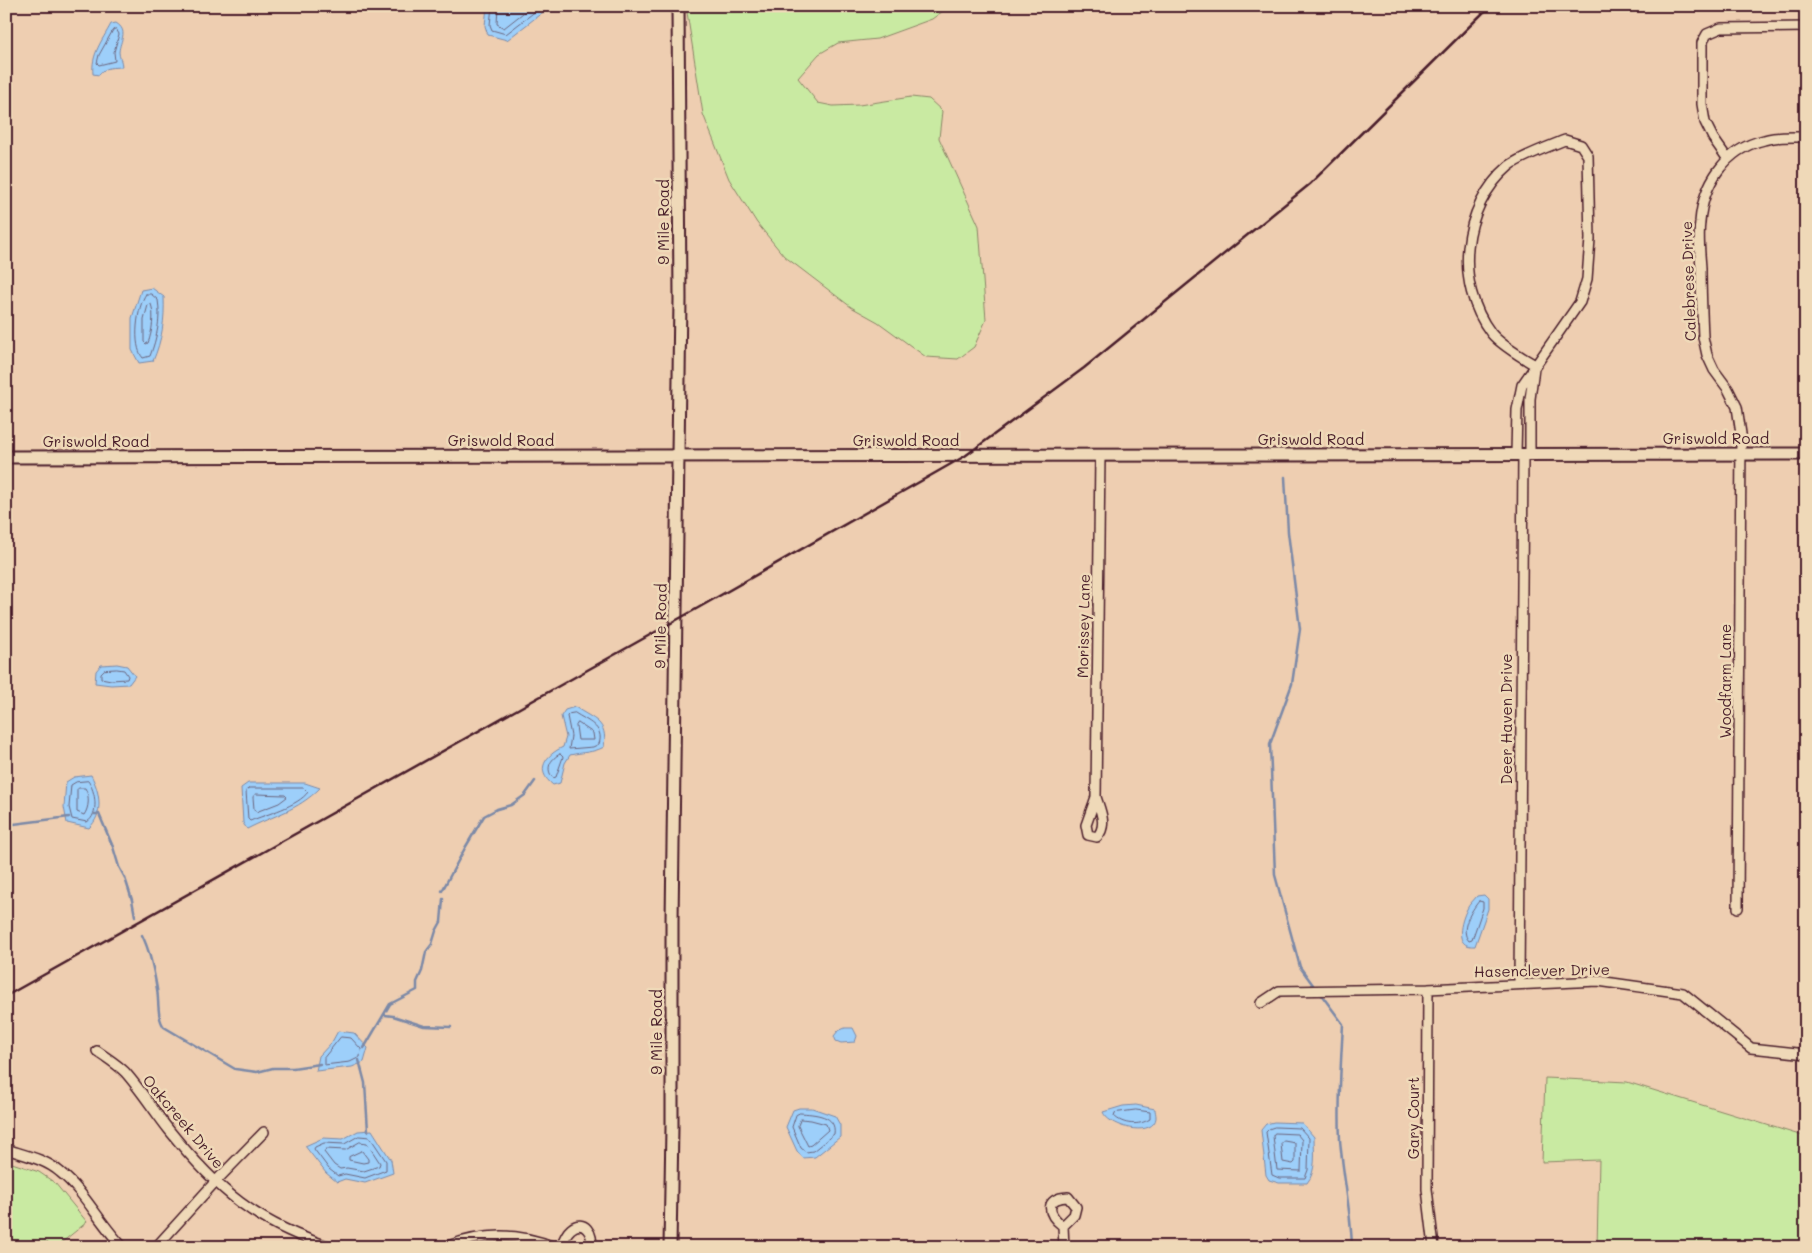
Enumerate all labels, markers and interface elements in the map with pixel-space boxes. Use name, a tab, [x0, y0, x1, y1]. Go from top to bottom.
street label: 9 Mile Road	[653, 179, 673, 265]
street label: Calebrese Drive	[1676, 220, 1700, 342]
street label: Griswold Road	[1663, 428, 1769, 448]
street label: Griswold Road	[1258, 429, 1364, 449]
street label: Griswold Road	[448, 430, 554, 450]
street label: Griswold Road	[853, 430, 959, 450]
street label: Griswold Road	[43, 431, 149, 451]
street label: Morissey Lane	[1072, 574, 1094, 678]
street label: 9 Mile Road	[649, 583, 671, 669]
street label: Woodfarm Lane	[1715, 624, 1735, 738]
street label: Deer Haven Drive	[1496, 653, 1516, 785]
street label: Hasenclever Drive	[1474, 959, 1610, 981]
street label: 9 Mile Road	[646, 989, 666, 1075]
street label: Oakcreek Drive	[139, 1070, 229, 1172]
street label: Gary Court	[1403, 1077, 1423, 1159]

